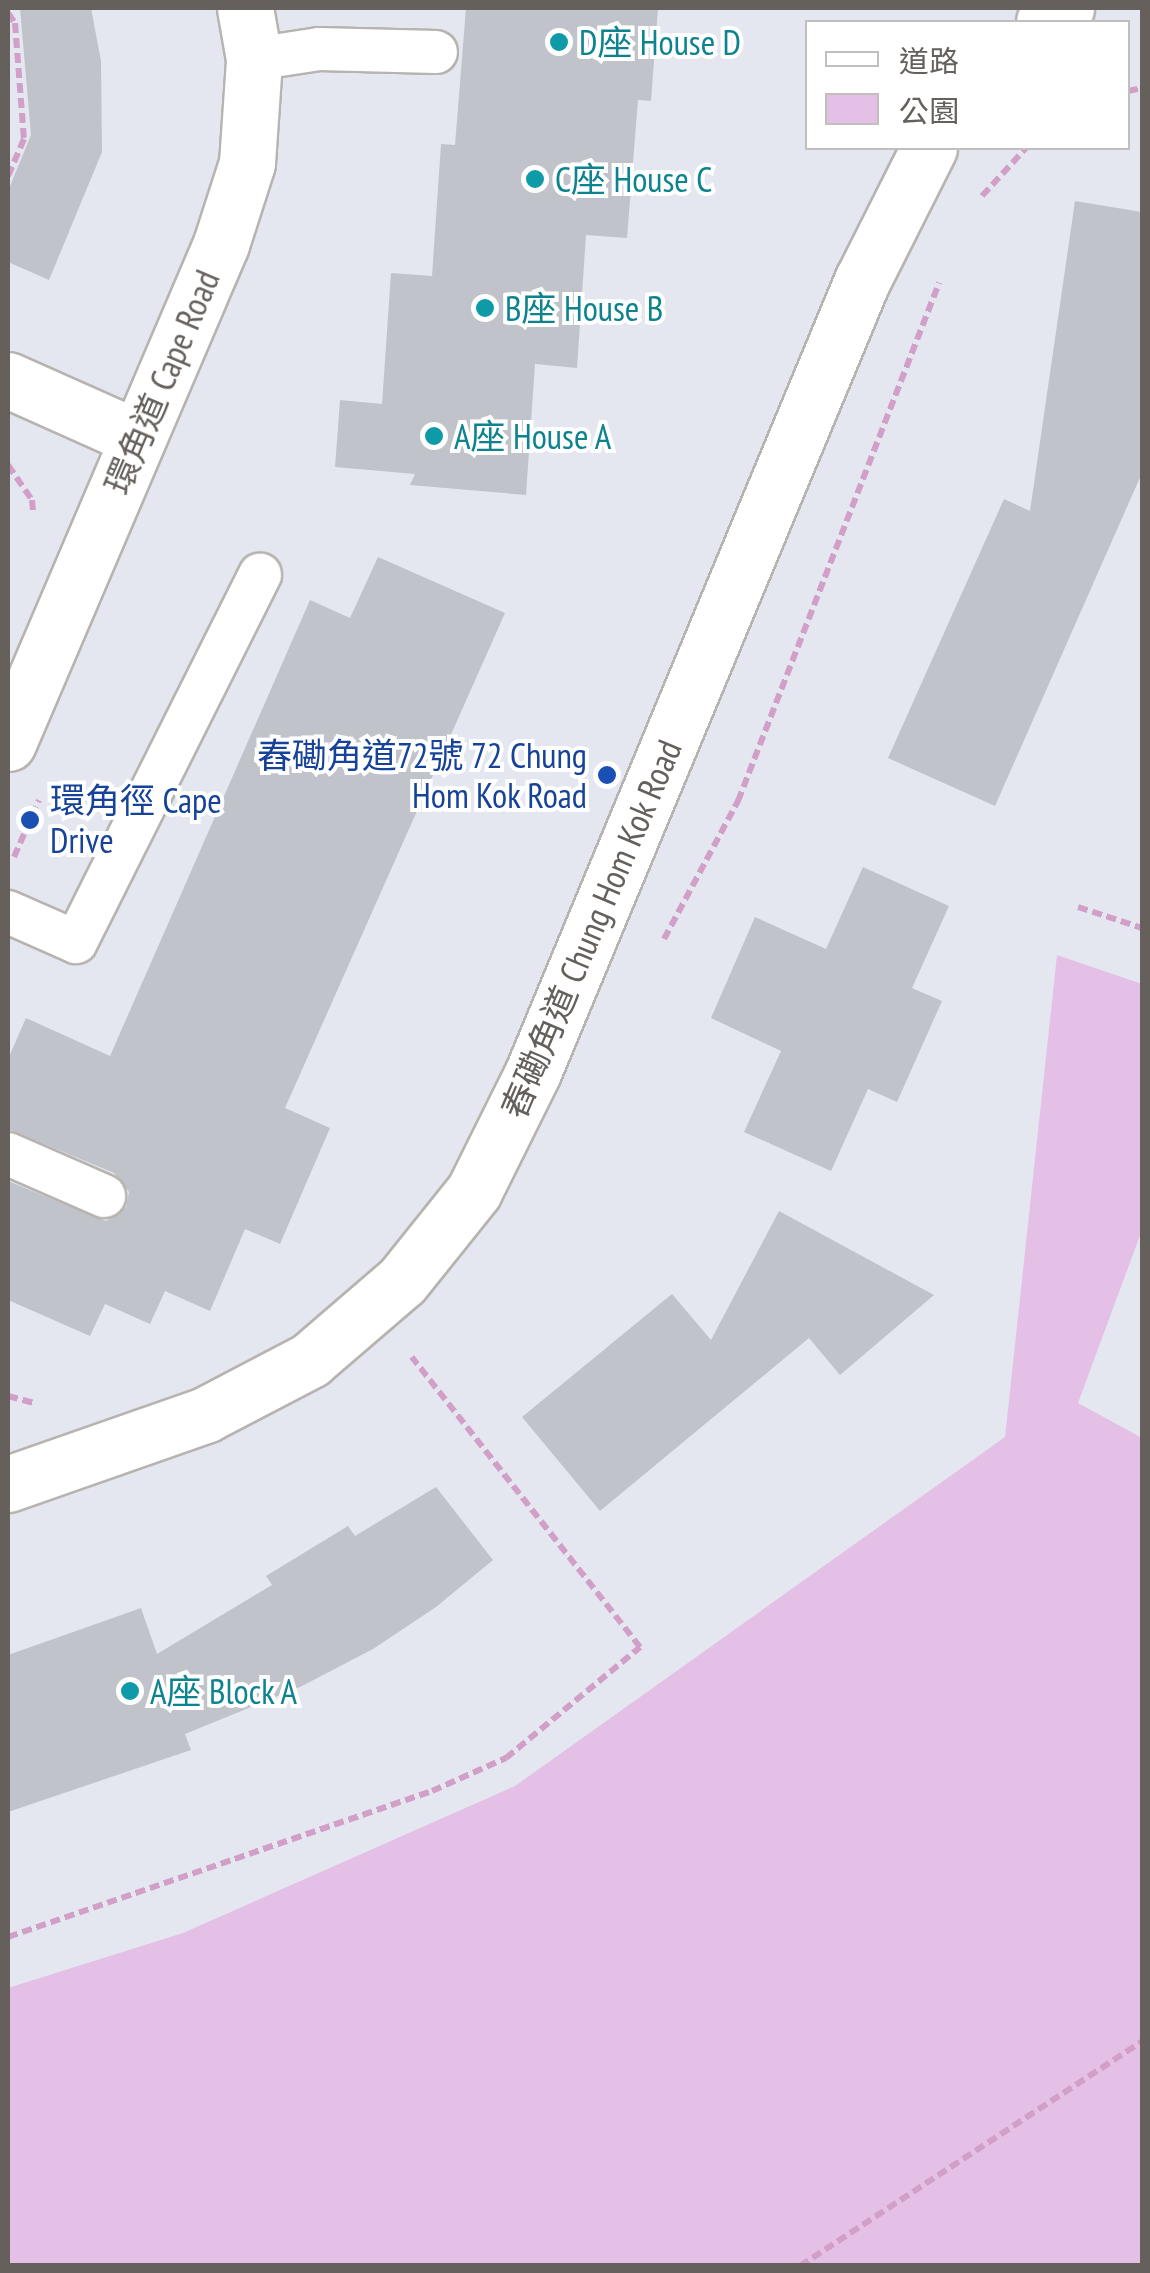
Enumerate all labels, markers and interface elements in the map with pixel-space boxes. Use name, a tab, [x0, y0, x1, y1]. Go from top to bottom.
legend	[805, 20, 1130, 150]
place label: D座 House D	[579, 21, 741, 63]
marker: D座 House D	[548, 31, 570, 53]
text: 道路	[899, 41, 959, 80]
text: 公園	[899, 91, 959, 130]
place label: C座 House C	[555, 158, 712, 200]
marker: C座 House C	[524, 168, 546, 190]
street label: 環角道 Cape Road	[96, 264, 228, 500]
place label: B座 House B	[505, 287, 663, 329]
marker: B座 House B	[474, 297, 496, 319]
place label: A座 House A	[454, 415, 612, 457]
marker: A座 House A	[423, 425, 445, 447]
street label: 舂磡角道 Chung Hom Kok Road	[492, 733, 690, 1125]
place label: 舂磡角道72號 72 Chung Hom Kok Road	[257, 734, 587, 816]
marker: 舂磡角道72號 72 Chung Hom Kok Road	[596, 764, 618, 786]
place label: 環角徑 Cape Drive	[50, 779, 222, 861]
marker: 環角徑 Cape Drive	[19, 809, 41, 831]
place label: A座 Block A	[150, 1670, 299, 1712]
marker: A座 Block A	[119, 1680, 141, 1702]

